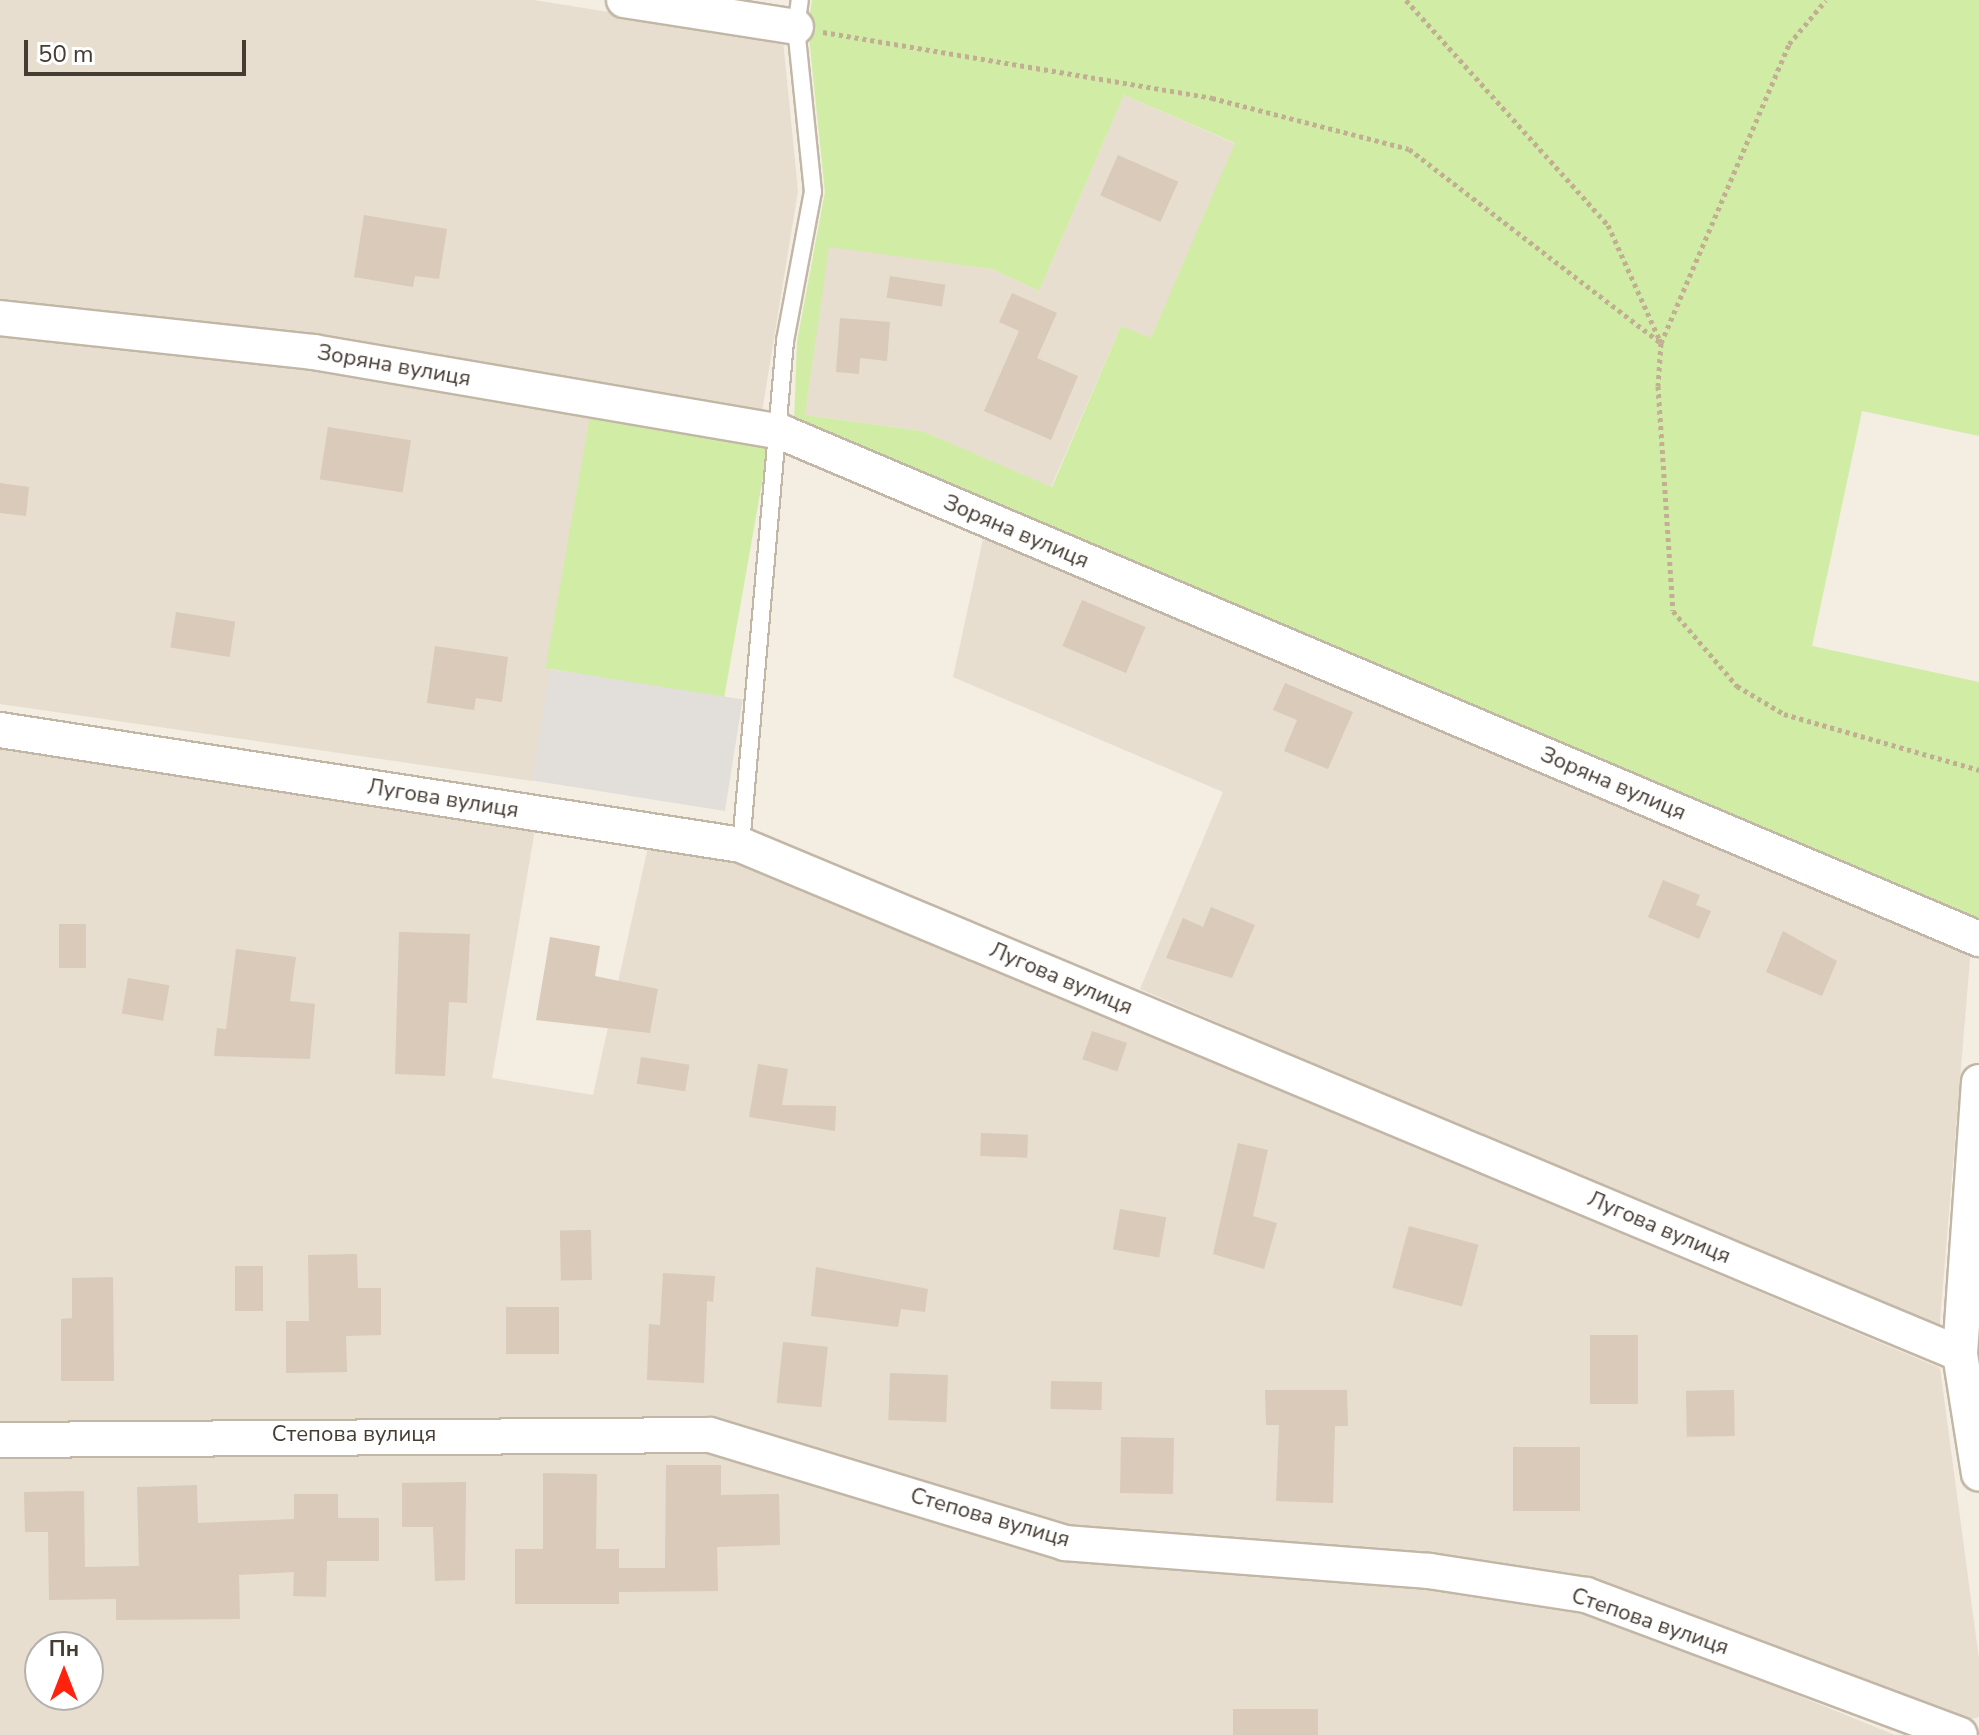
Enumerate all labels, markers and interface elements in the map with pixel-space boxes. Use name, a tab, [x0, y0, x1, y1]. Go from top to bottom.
scale bar	[28, 24, 250, 74]
text: 50 m	[38, 38, 94, 70]
street label: Зоряна вулиця	[315, 340, 473, 392]
street label: Зоряна вулиця	[939, 490, 1093, 574]
street label: Зоряна вулиця	[1536, 742, 1690, 826]
street label: Лугова вулиця	[365, 774, 521, 824]
street label: Лугова вулиця	[986, 937, 1136, 1021]
street label: Лугова вулиця	[1584, 1186, 1734, 1270]
street label: Степова вулиця	[272, 1422, 436, 1448]
street label: Степова вулиця	[907, 1483, 1073, 1553]
street label: Степова вулиця	[1568, 1583, 1732, 1661]
north arrow	[24, 1631, 104, 1711]
text: Пн	[49, 1634, 79, 1664]

